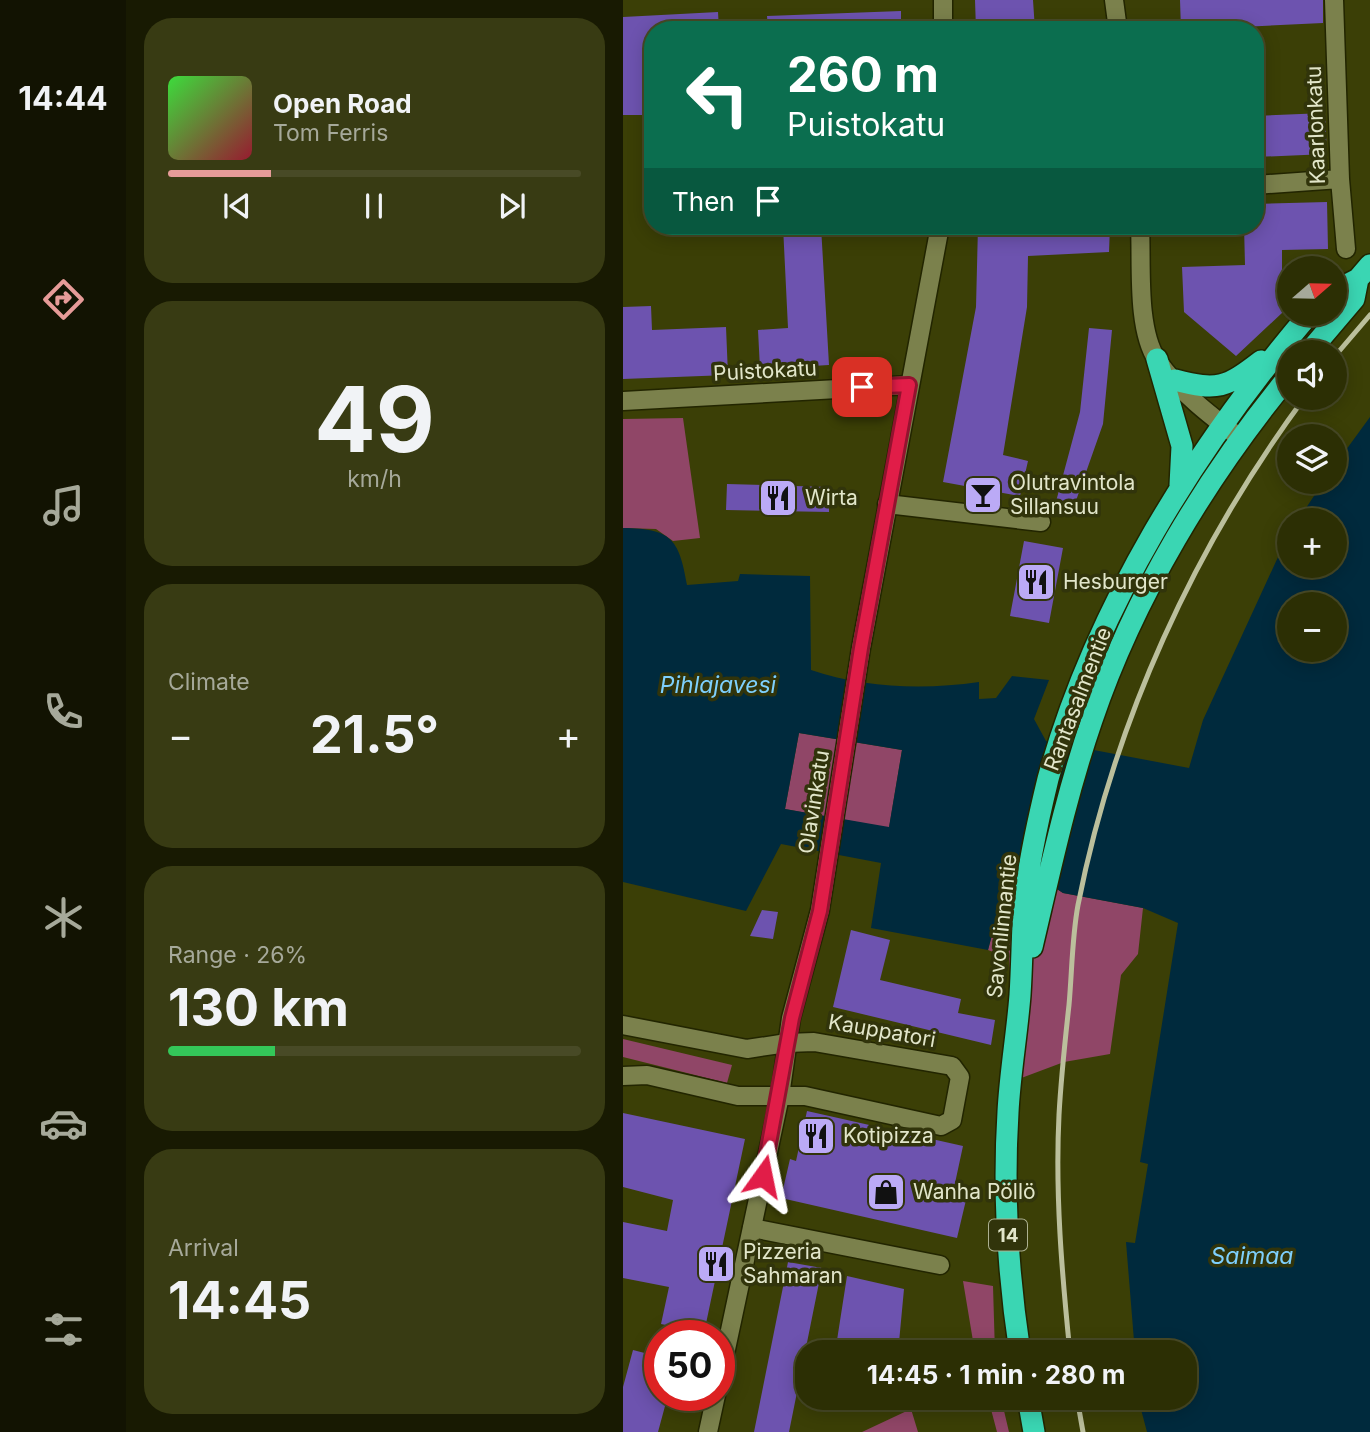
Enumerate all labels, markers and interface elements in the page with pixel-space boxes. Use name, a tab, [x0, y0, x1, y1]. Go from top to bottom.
text: 260 m	[787, 45, 939, 104]
icon: left	[672, 49, 763, 140]
street label: Kaarlonkatu	[1301, 65, 1330, 185]
text: 14:44	[18, 79, 108, 118]
text: Open Road	[273, 88, 412, 119]
text: Puistokatu	[787, 105, 945, 144]
text: Tom Ferris	[273, 119, 388, 147]
icon: arrive	[749, 182, 787, 220]
text: Then	[672, 186, 735, 217]
icon: previous	[218, 187, 256, 225]
icon: pause	[355, 187, 393, 225]
icon: next	[493, 187, 531, 225]
north arrow	[1277, 256, 1347, 326]
map controls	[1277, 256, 1347, 662]
icon: directions	[39, 275, 88, 324]
button: sound	[1277, 340, 1347, 410]
street label: Puistokatu	[712, 355, 817, 386]
pin	[832, 357, 892, 417]
text: 49	[314, 364, 435, 474]
icon: arrive	[843, 368, 881, 406]
button: layers	[1277, 424, 1347, 494]
text: km/h	[347, 465, 402, 493]
place label: Olutravintola Sillansuu	[1010, 470, 1135, 519]
bar icon: Olutravintola Sillansuu	[962, 474, 1004, 516]
restaurant icon: Wirta	[757, 477, 799, 519]
icon: music	[39, 481, 88, 530]
place label: Wirta	[805, 485, 858, 510]
button: +	[1277, 508, 1347, 578]
restaurant icon: Hesburger	[1015, 561, 1057, 603]
place label: Hesburger	[1063, 569, 1168, 594]
button: −	[1277, 592, 1347, 662]
street label: Rantasalmentie	[1039, 624, 1116, 774]
text: Climate	[168, 668, 250, 696]
water label: Pihlajavesi	[660, 671, 777, 699]
icon: phone	[39, 687, 88, 736]
text: 21.5°	[310, 703, 439, 766]
text: −	[168, 712, 193, 758]
text: +	[556, 712, 581, 758]
street label: Olavinkatu	[793, 748, 834, 855]
street label: Savonlinnantie	[982, 853, 1021, 999]
icon: climate	[39, 893, 88, 942]
text: Range · 26%	[168, 941, 307, 969]
text: 130 km	[168, 976, 349, 1039]
street label: Kauppatori	[826, 1009, 938, 1052]
icon: car	[39, 1099, 88, 1148]
restaurant icon: Kotipizza	[795, 1115, 837, 1157]
place label: Kotipizza	[843, 1123, 934, 1148]
position arrow	[726, 1139, 800, 1213]
shop icon: Wanha Pöllö	[865, 1171, 907, 1213]
place label: Wanha Pöllö	[913, 1179, 1036, 1204]
road number: 14	[989, 1219, 1027, 1250]
text: Arrival	[168, 1234, 239, 1262]
place label: Pizzeria Sahmaran	[743, 1239, 843, 1288]
water label: Saimaa	[1211, 1242, 1293, 1270]
restaurant icon: Pizzeria Sahmaran	[695, 1243, 737, 1285]
text: 14:45	[168, 1269, 311, 1332]
icon: filters	[39, 1305, 88, 1354]
speed limit sign: 50	[644, 1320, 735, 1411]
text: 14:45 · 1 min · 280 m	[867, 1359, 1125, 1390]

